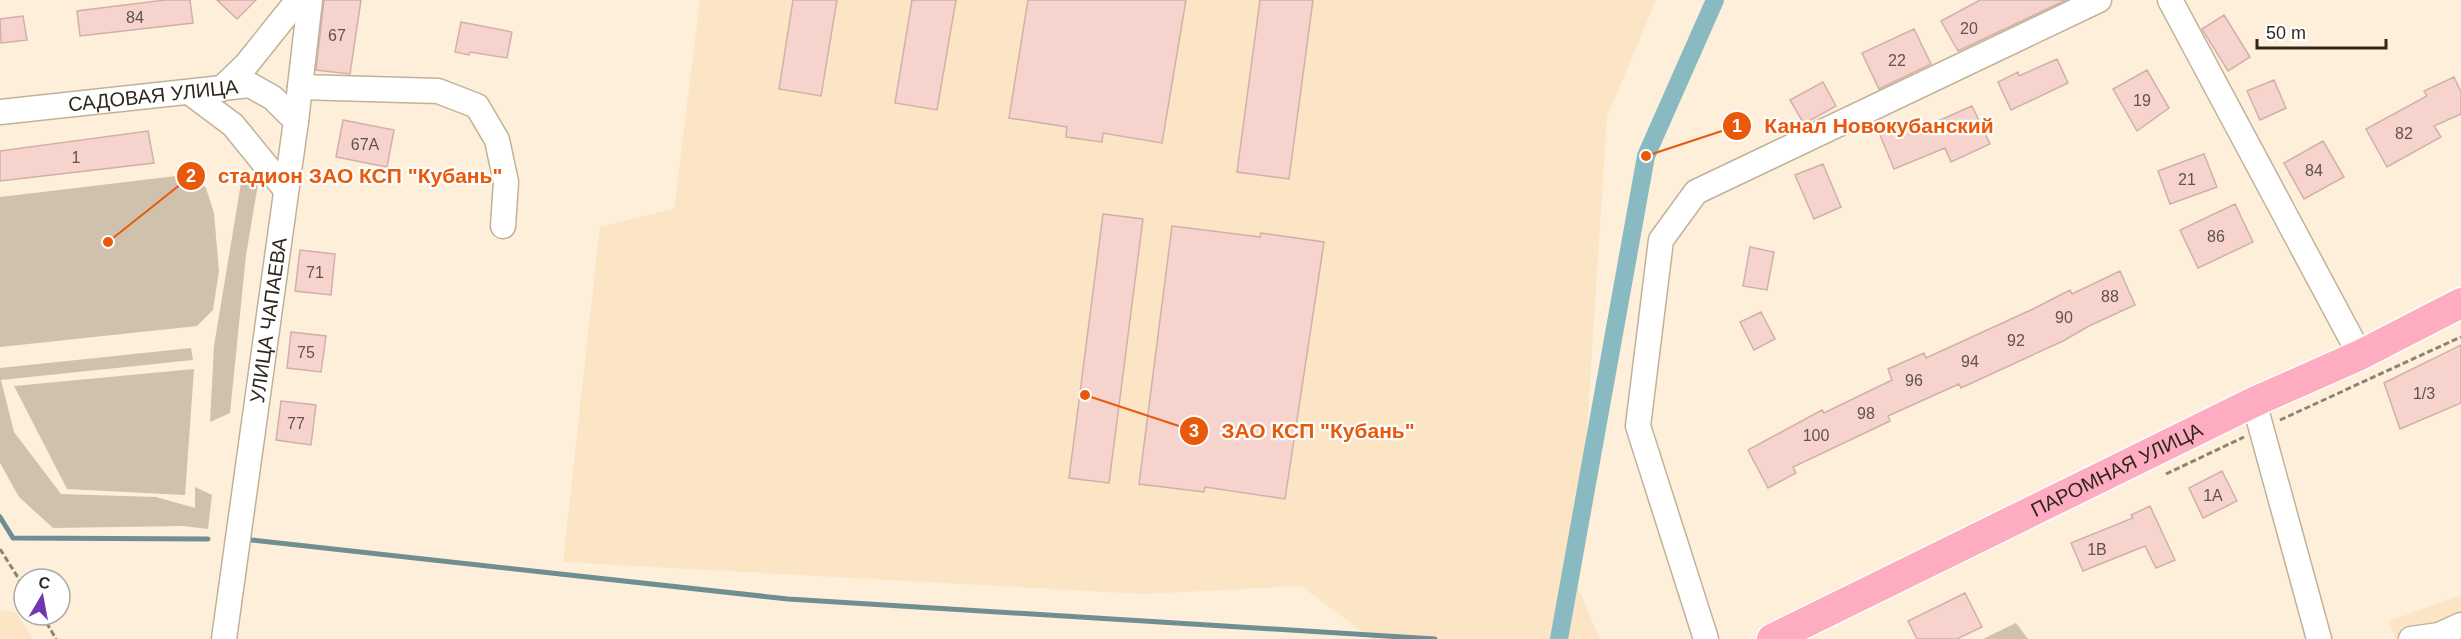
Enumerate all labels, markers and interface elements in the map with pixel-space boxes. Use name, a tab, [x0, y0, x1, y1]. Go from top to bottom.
house number: 84	[126, 9, 144, 26]
scale bar	[2257, 12, 2386, 50]
house number: 20	[1960, 20, 1978, 37]
text: 50 m	[2266, 23, 2306, 43]
house number: 67	[328, 27, 346, 44]
house number: 22	[1888, 52, 1906, 69]
street label: САДОВАЯ УЛИЦА	[67, 75, 240, 116]
house number: 19	[2133, 92, 2151, 109]
callout: Канал Новокубанский	[1722, 106, 2005, 145]
text: Канал Новокубанский	[1764, 114, 1994, 137]
text: 1	[1732, 116, 1742, 136]
house number: 82	[2395, 125, 2413, 142]
house number: 67А	[351, 136, 380, 153]
house number: 1	[72, 149, 81, 166]
callout: стадион ЗАО КСП "Кубань"	[176, 156, 515, 195]
house number: 84	[2305, 162, 2323, 179]
text: стадион ЗАО КСП "Кубань"	[218, 164, 502, 187]
text: 2	[186, 166, 196, 186]
house number: 21	[2178, 171, 2196, 188]
house number: 86	[2207, 228, 2225, 245]
street label: УЛИЦА ЧАПАЕВА	[246, 235, 291, 404]
house number: 71	[306, 264, 324, 281]
house number: 88	[2101, 288, 2119, 305]
house number: 90	[2055, 309, 2073, 326]
house number: 92	[2007, 332, 2025, 349]
house number: 75	[297, 344, 315, 361]
house number: 94	[1961, 353, 1979, 370]
house number: 96	[1905, 372, 1923, 389]
house number: 1/3	[2413, 385, 2435, 402]
house number: 98	[1857, 405, 1875, 422]
callout: ЗАО КСП "Кубань"	[1179, 411, 1426, 450]
house number: 77	[287, 415, 305, 432]
street label: ПАРОМНАЯ УЛИЦА	[2027, 418, 2207, 521]
text: ЗАО КСП "Кубань"	[1221, 419, 1415, 442]
text: 3	[1189, 421, 1199, 441]
house number: 100	[1803, 427, 1829, 444]
house number: 1А	[2203, 487, 2223, 504]
house number: 1В	[2087, 541, 2107, 558]
north arrow	[12, 567, 72, 627]
text: С	[37, 573, 52, 592]

